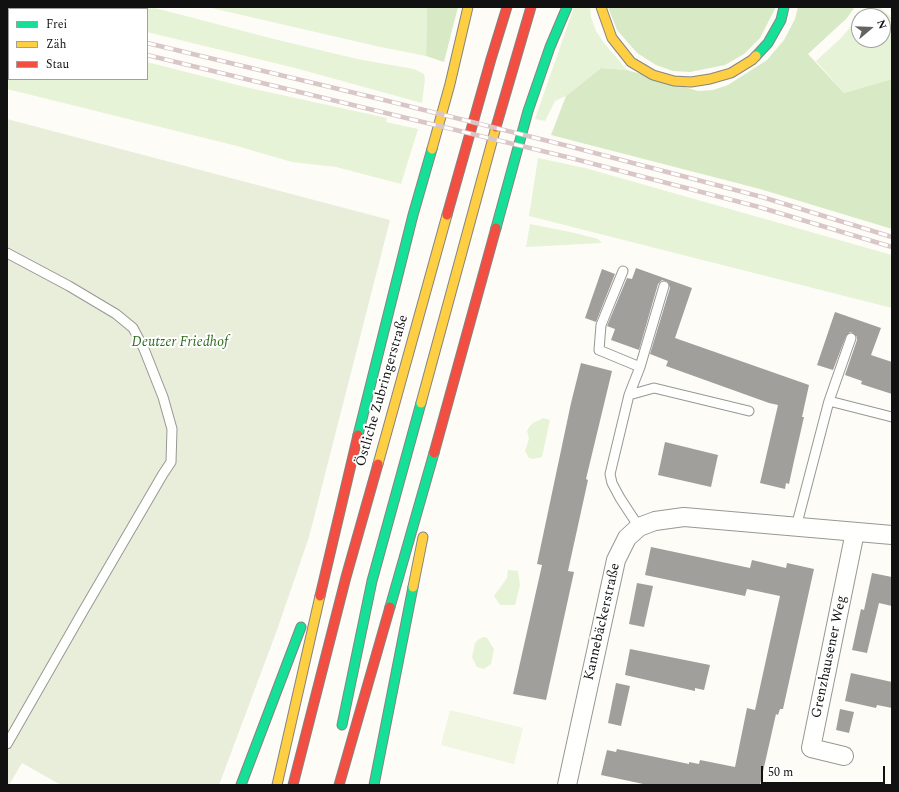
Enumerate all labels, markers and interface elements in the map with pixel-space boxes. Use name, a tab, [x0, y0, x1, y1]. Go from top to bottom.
legend	[8, 8, 148, 80]
north arrow	[851, 8, 891, 48]
text: Frei	[46, 15, 67, 34]
text: N	[872, 17, 891, 31]
text: Zäh	[46, 35, 67, 54]
text: Stau	[46, 55, 69, 74]
street label: Östliche Zubringerstraße	[353, 313, 413, 469]
park label: Deutzer Friedhof	[132, 335, 228, 351]
street label: Kannebäckerstraße	[581, 562, 625, 682]
street label: Grenzhausener Weg	[809, 594, 851, 720]
scale bar	[763, 758, 887, 784]
text: 50 m	[768, 763, 793, 782]

